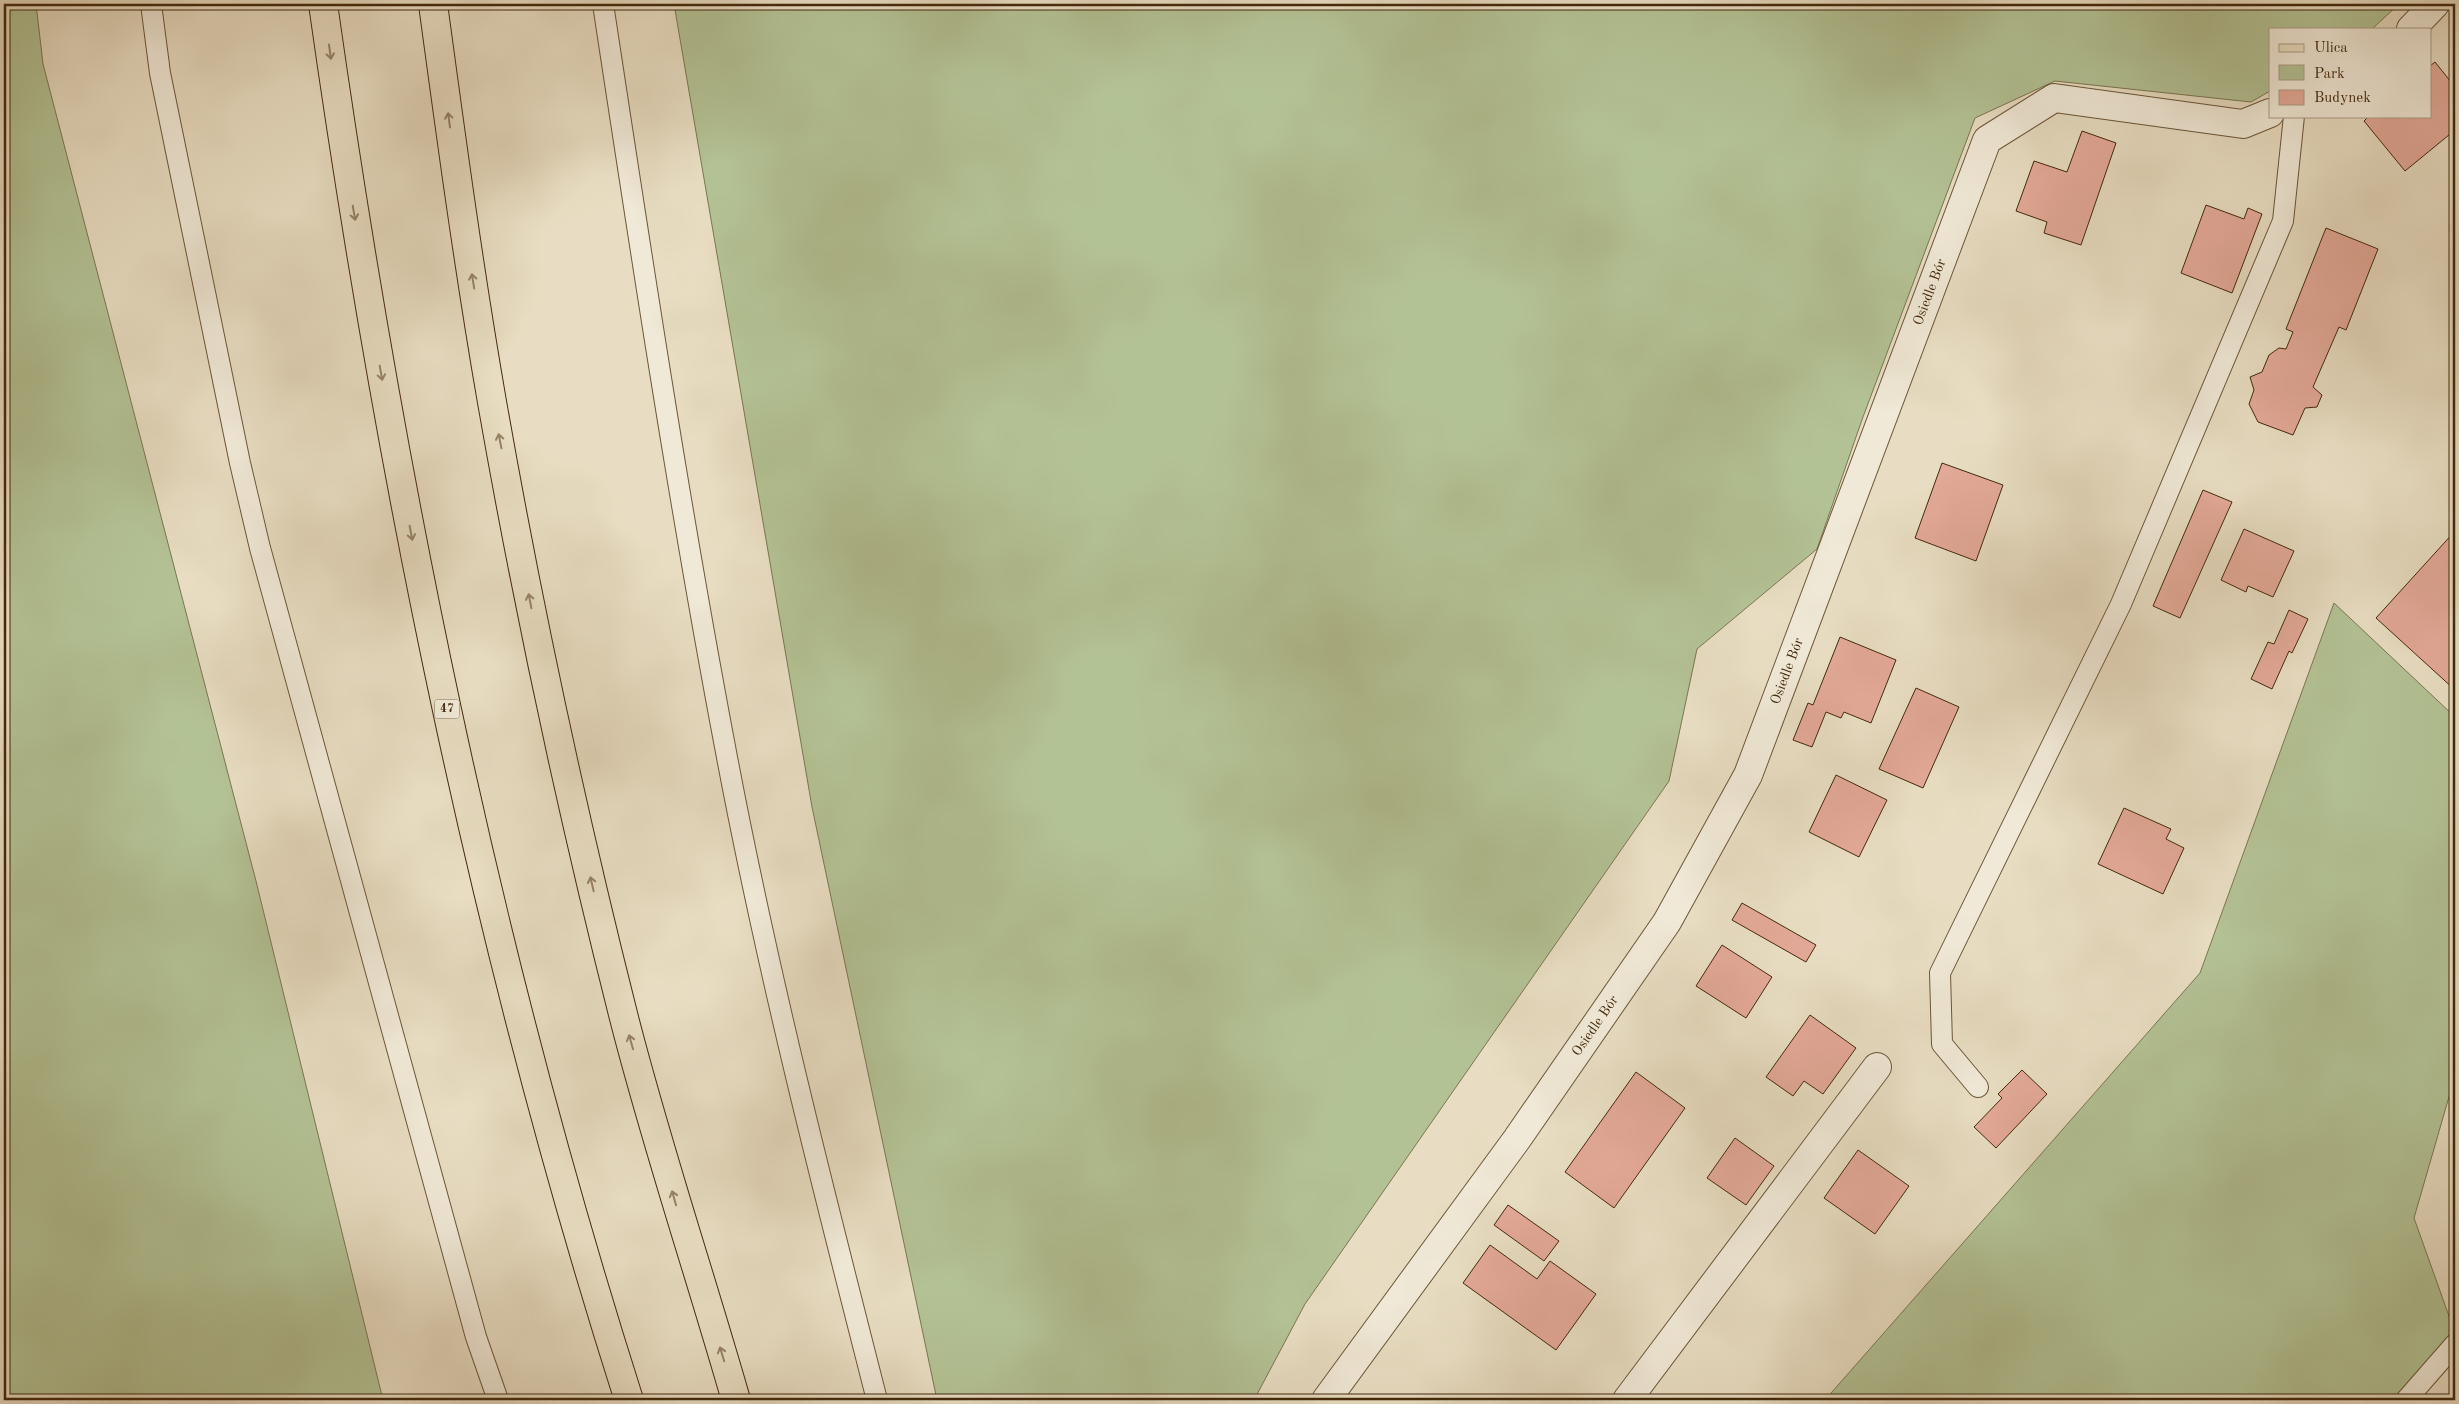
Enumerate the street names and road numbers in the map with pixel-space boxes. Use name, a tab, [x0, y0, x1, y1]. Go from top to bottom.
street label: Osiedle Bór	[1911, 257, 1949, 327]
street label: Osiedle Bór	[1768, 636, 1806, 706]
road number: 47	[434, 700, 460, 719]
street label: Osiedle Bór	[1570, 993, 1621, 1059]

